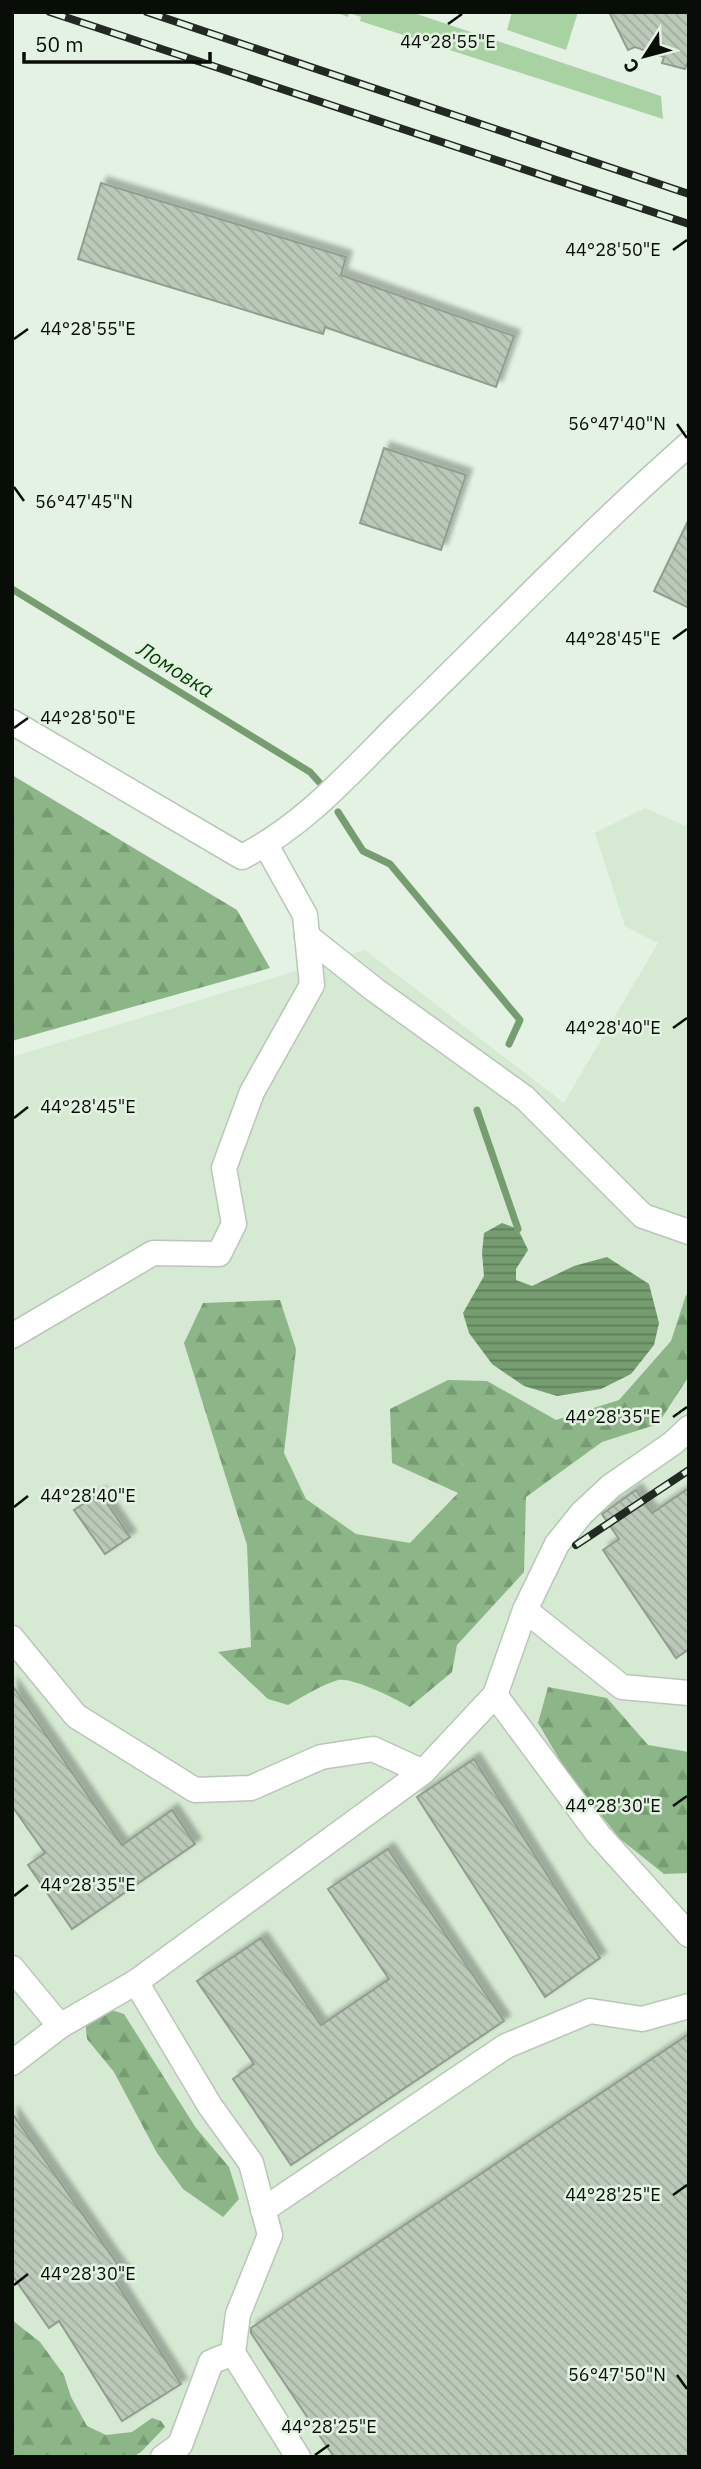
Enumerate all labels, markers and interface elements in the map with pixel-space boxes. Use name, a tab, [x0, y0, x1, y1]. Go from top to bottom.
scale bar	[24, 21, 210, 65]
north arrow	[610, 21, 680, 91]
text: 50 m	[35, 30, 84, 58]
text: 44°28'55"E	[400, 30, 496, 53]
text: С	[618, 54, 645, 78]
text: 44°28'50"E	[565, 238, 661, 261]
text: 44°28'55"E	[40, 317, 136, 340]
text: 56°47'40"N	[568, 412, 666, 435]
text: 56°47'45"N	[35, 490, 133, 513]
text: 44°28'45"E	[565, 627, 661, 650]
water label: Ломовка	[131, 634, 220, 704]
text: 44°28'50"E	[40, 706, 136, 729]
text: 44°28'40"E	[565, 1016, 661, 1039]
text: 44°28'45"E	[40, 1095, 136, 1118]
text: 44°28'35"E	[565, 1405, 661, 1428]
text: 44°28'40"E	[40, 1484, 136, 1507]
text: 44°28'30"E	[565, 1794, 661, 1817]
text: 44°28'35"E	[40, 1873, 136, 1896]
text: 44°28'25"E	[565, 2183, 661, 2206]
text: 44°28'30"E	[40, 2262, 136, 2285]
text: 56°47'50"N	[568, 2363, 666, 2386]
text: 44°28'25"E	[281, 2415, 377, 2438]

